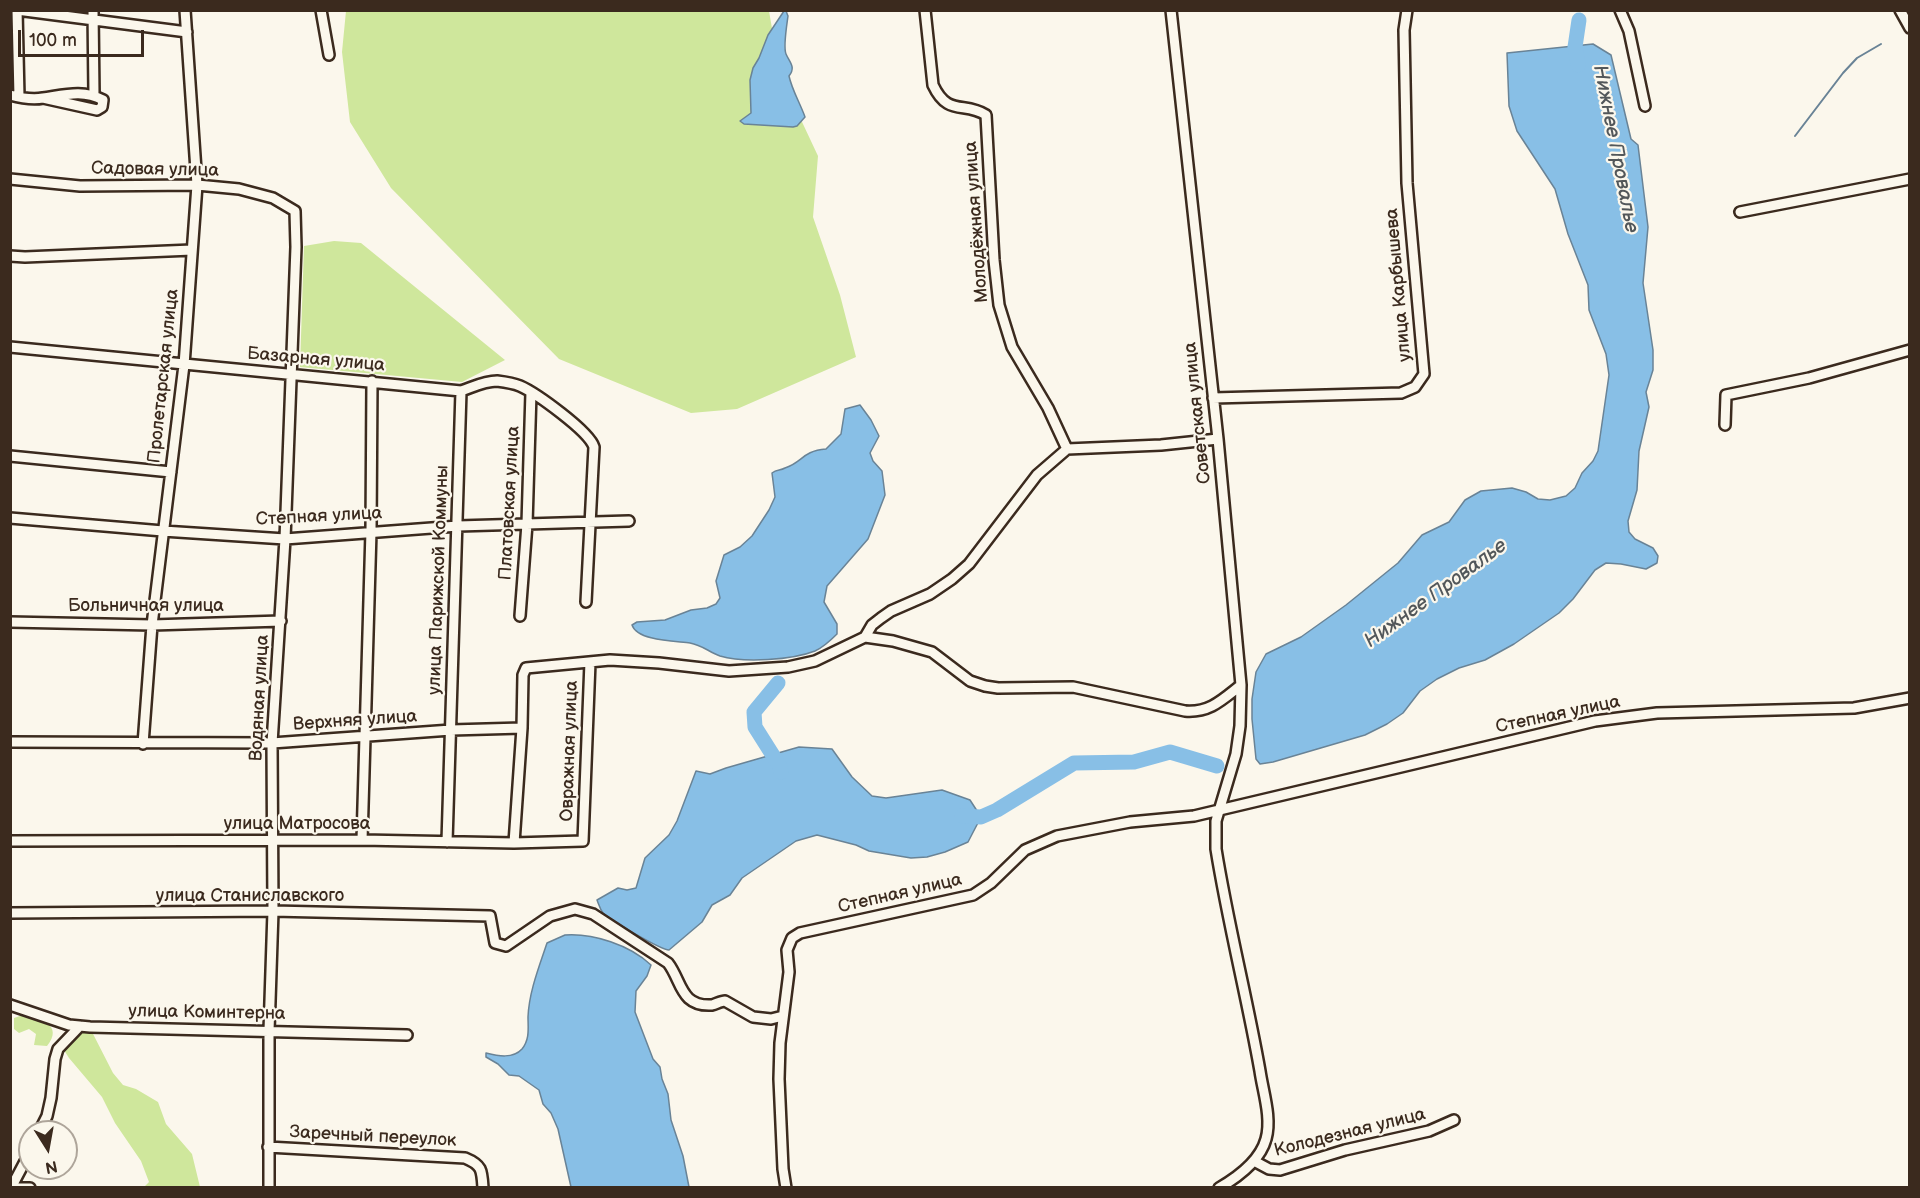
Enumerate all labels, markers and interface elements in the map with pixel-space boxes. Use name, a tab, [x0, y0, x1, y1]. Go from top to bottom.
scale bar	[21, 18, 147, 56]
text: 100 m	[29, 30, 77, 51]
water label: Нижнее Провалье	[1587, 63, 1643, 235]
street label: Молодёжная улица	[961, 140, 993, 304]
street label: Садовая улица	[91, 158, 219, 182]
street label: улица Карбышева	[1382, 207, 1416, 363]
street label: Пролетарская улица	[144, 288, 184, 464]
street label: Советская улица	[1180, 341, 1216, 485]
street label: Базарная улица	[246, 343, 386, 377]
street label: Платовская улица	[495, 425, 525, 581]
street label: улица Парижской Коммуны	[424, 465, 454, 695]
street label: Степная улица	[255, 503, 383, 531]
water label: Нижнее Провалье	[1360, 534, 1512, 654]
street label: Больничная улица	[68, 595, 224, 617]
street label: Водяная улица	[246, 634, 274, 762]
street label: Овражная улица	[557, 680, 583, 822]
street label: Степная улица	[1494, 691, 1622, 739]
street label: Верхняя улица	[292, 706, 418, 736]
street label: улица Матросова	[224, 813, 370, 835]
street label: Степная улица	[836, 869, 964, 919]
street label: улица Станиславского	[156, 885, 344, 907]
street label: улица Коминтерна	[128, 1001, 286, 1025]
street label: Колодезная улица	[1272, 1104, 1428, 1162]
north arrow	[18, 1120, 78, 1180]
street label: Заречный переулок	[289, 1122, 457, 1152]
text: N	[43, 1156, 59, 1177]

